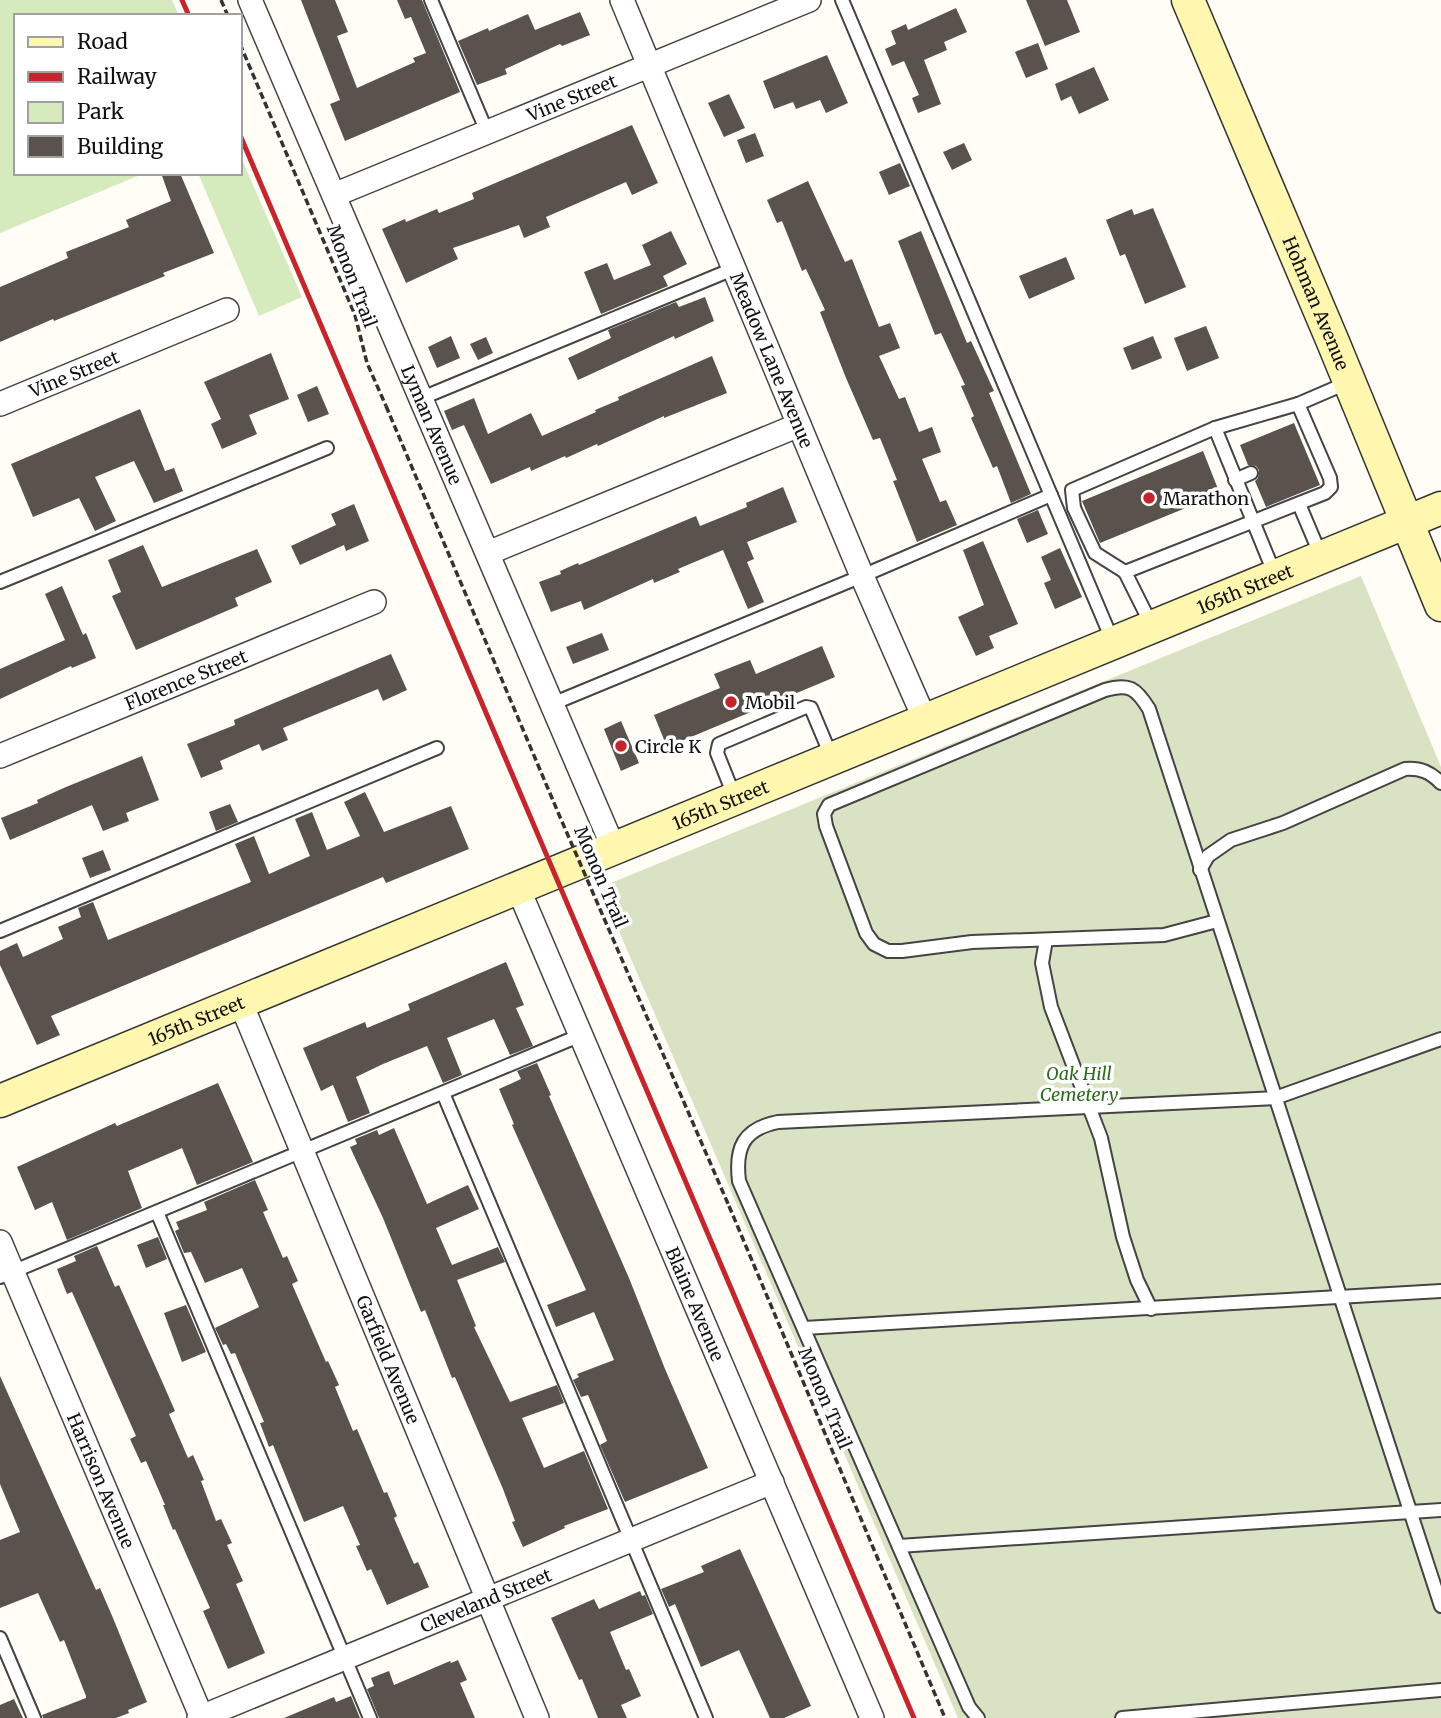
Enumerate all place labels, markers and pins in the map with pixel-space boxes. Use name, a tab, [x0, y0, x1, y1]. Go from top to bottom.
place label: Marathon	[1163, 487, 1249, 510]
marker: Marathon	[1141, 490, 1157, 506]
place label: Mobil	[745, 691, 796, 714]
marker: Mobil	[723, 694, 739, 710]
place label: Circle K	[635, 735, 701, 758]
marker: Circle K	[613, 738, 629, 754]

